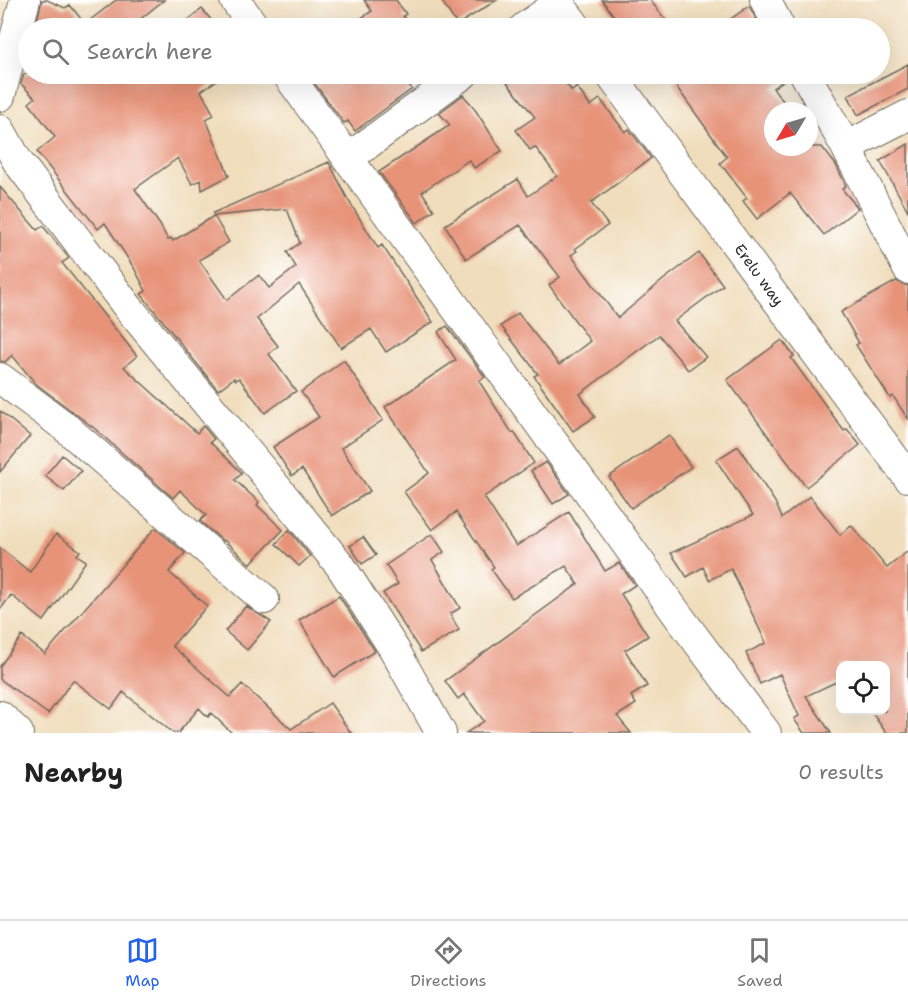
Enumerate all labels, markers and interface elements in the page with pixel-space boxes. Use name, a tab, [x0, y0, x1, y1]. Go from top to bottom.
search box	[18, 18, 890, 84]
icon: search	[39, 35, 72, 68]
text: Search here	[87, 37, 213, 66]
north arrow	[764, 102, 818, 156]
street label: Erelu way	[730, 240, 788, 310]
map controls	[836, 661, 890, 715]
button: locate	[836, 661, 890, 715]
text: Nearby	[24, 755, 123, 790]
text: 0 results	[798, 759, 884, 785]
tab: Map	[125, 934, 160, 991]
tab: Directions	[410, 934, 487, 991]
tab: Saved	[737, 934, 783, 991]

